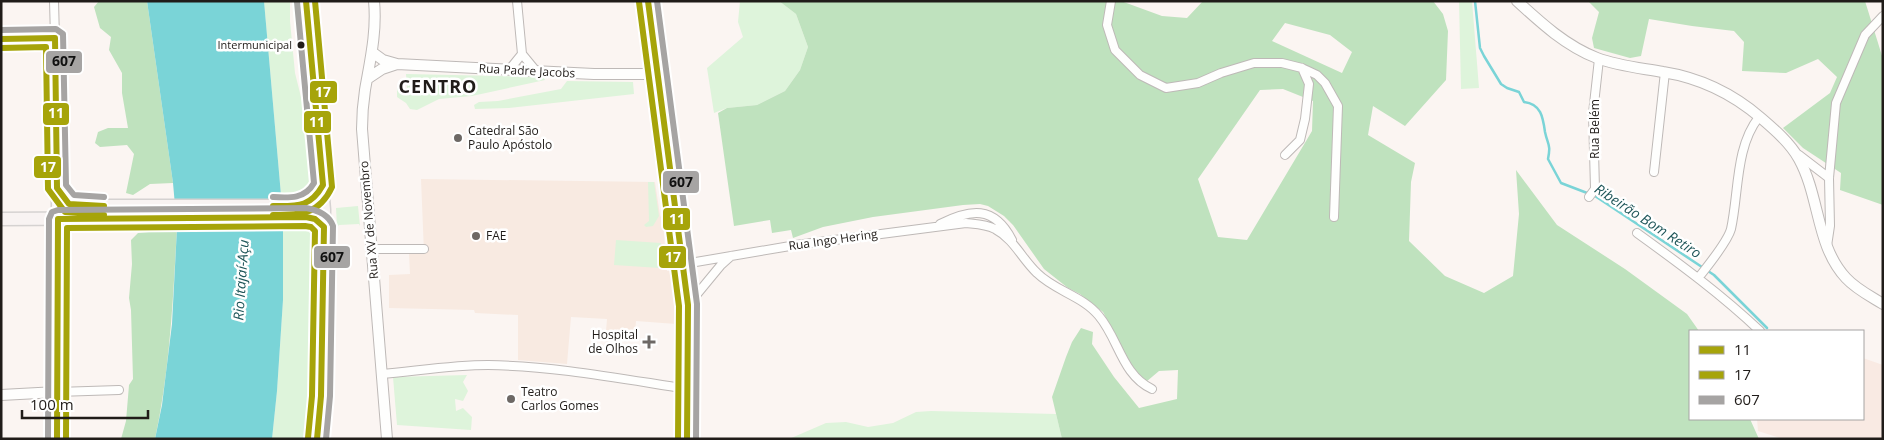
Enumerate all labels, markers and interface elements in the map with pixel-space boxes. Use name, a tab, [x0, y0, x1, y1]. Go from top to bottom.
place label: Intermunicipal	[217, 37, 292, 52]
marker: Intermunicipal	[296, 40, 306, 50]
line badge: 607	[45, 50, 83, 74]
text: 607	[52, 51, 76, 70]
street label: Rua Padre Jacobs	[478, 59, 576, 82]
district label: CENTRO	[399, 74, 477, 98]
line badge: 17	[309, 80, 338, 104]
text: 17	[315, 82, 331, 101]
street label: Rua Belém	[1586, 99, 1603, 159]
line badge: 11	[42, 102, 70, 126]
text: 11	[48, 103, 64, 122]
line badge: 11	[303, 110, 332, 134]
text: 11	[309, 112, 325, 131]
place label: Catedral São Paulo Apóstolo	[468, 122, 552, 153]
marker: Catedral São Paulo Apóstolo	[452, 132, 464, 144]
line badge: 17	[33, 155, 62, 179]
text: 17	[40, 157, 56, 176]
street label: Rua XV de Novembro	[355, 160, 382, 280]
line badge: 607	[662, 170, 700, 194]
text: 607	[669, 172, 693, 191]
water label: Ribeirão Bom Retiro	[1591, 179, 1705, 262]
line badge: 11	[662, 207, 691, 231]
text: 11	[669, 209, 685, 228]
street label: Rua Ingo Hering	[787, 225, 879, 254]
place label: FAE	[486, 227, 506, 244]
marker: FAE	[470, 230, 482, 242]
water label: Rio Itajaí-Açu	[228, 239, 253, 321]
line badge: 607	[313, 245, 351, 269]
line badge: 17	[658, 245, 687, 269]
text: 607	[320, 247, 344, 266]
text: 17	[665, 247, 681, 266]
place label: Hospital de Olhos	[588, 326, 638, 357]
legend	[1689, 330, 1864, 420]
marker: Hospital de Olhos	[642, 335, 656, 349]
text: 11	[1734, 339, 1751, 359]
text: 17	[1734, 364, 1751, 384]
place label: Teatro Carlos Gomes	[521, 383, 599, 414]
scale bar	[22, 388, 149, 420]
text: 607	[1734, 389, 1760, 409]
marker: Teatro Carlos Gomes	[505, 393, 517, 405]
text: 100 m	[30, 394, 74, 414]

